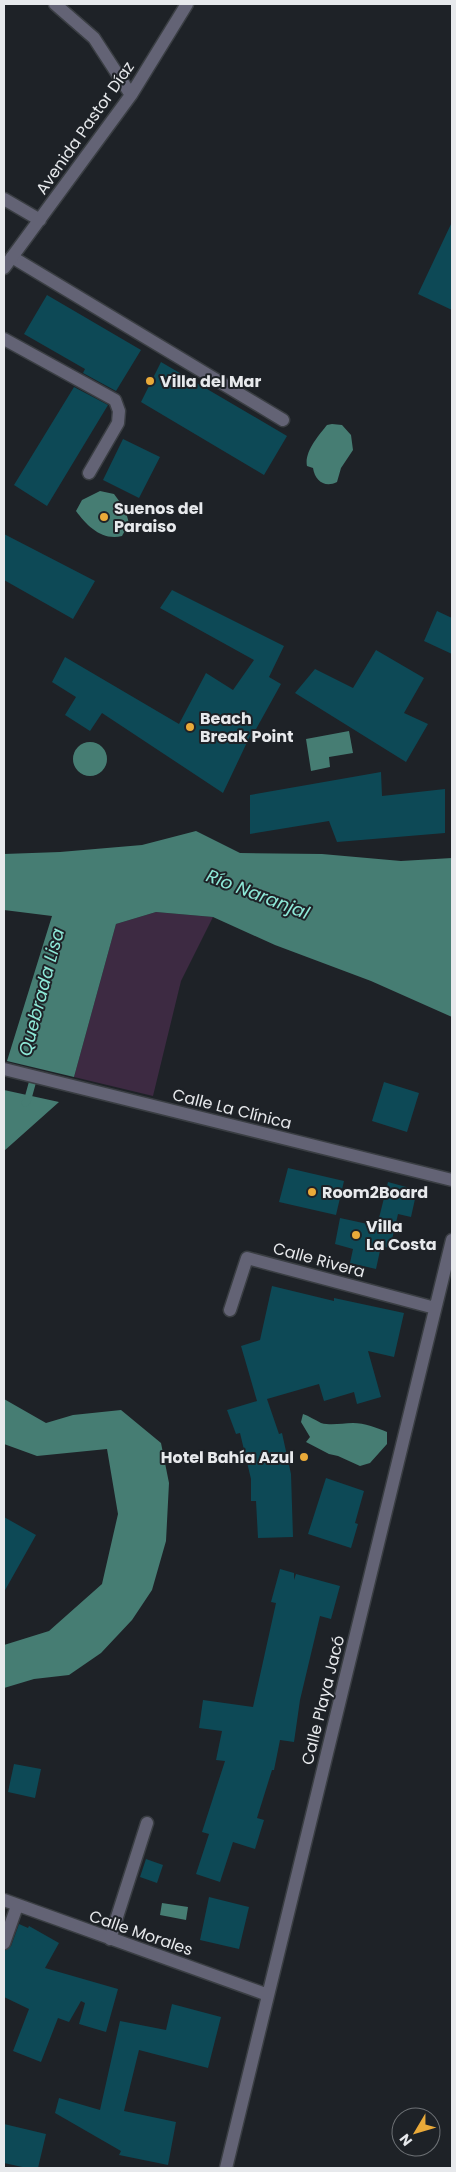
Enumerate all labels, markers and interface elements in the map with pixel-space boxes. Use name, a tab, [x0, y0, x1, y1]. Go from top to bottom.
street label: Avenida Pastor Díaz	[30, 57, 140, 199]
place label: Villa del Mar	[160, 370, 261, 393]
marker: Villa del Mar	[144, 375, 156, 387]
place label: Suenos del Paraiso	[114, 497, 203, 538]
marker: Suenos del Paraiso	[98, 511, 110, 523]
place label: Beach Break Point	[200, 707, 294, 748]
marker: Beach Break Point	[184, 721, 196, 733]
water label: Río Naranjal	[203, 863, 314, 925]
water label: Quebrada Lisa	[12, 925, 70, 1059]
street label: Calle La Clínica	[170, 1083, 294, 1135]
place label: Room2Board	[322, 1181, 428, 1204]
marker: Room2Board	[306, 1186, 318, 1198]
place label: Villa La Costa	[366, 1215, 437, 1256]
marker: Villa La Costa	[350, 1229, 362, 1241]
street label: Calle Rivera	[270, 1237, 368, 1283]
place label: Hotel Bahía Azul	[161, 1446, 294, 1469]
marker: Hotel Bahía Azul	[298, 1451, 310, 1463]
street label: Calle Playa Jacó	[296, 1633, 350, 1767]
street label: Calle Morales	[86, 1905, 196, 1961]
north arrow	[391, 2107, 441, 2157]
text: N	[395, 2130, 417, 2150]

